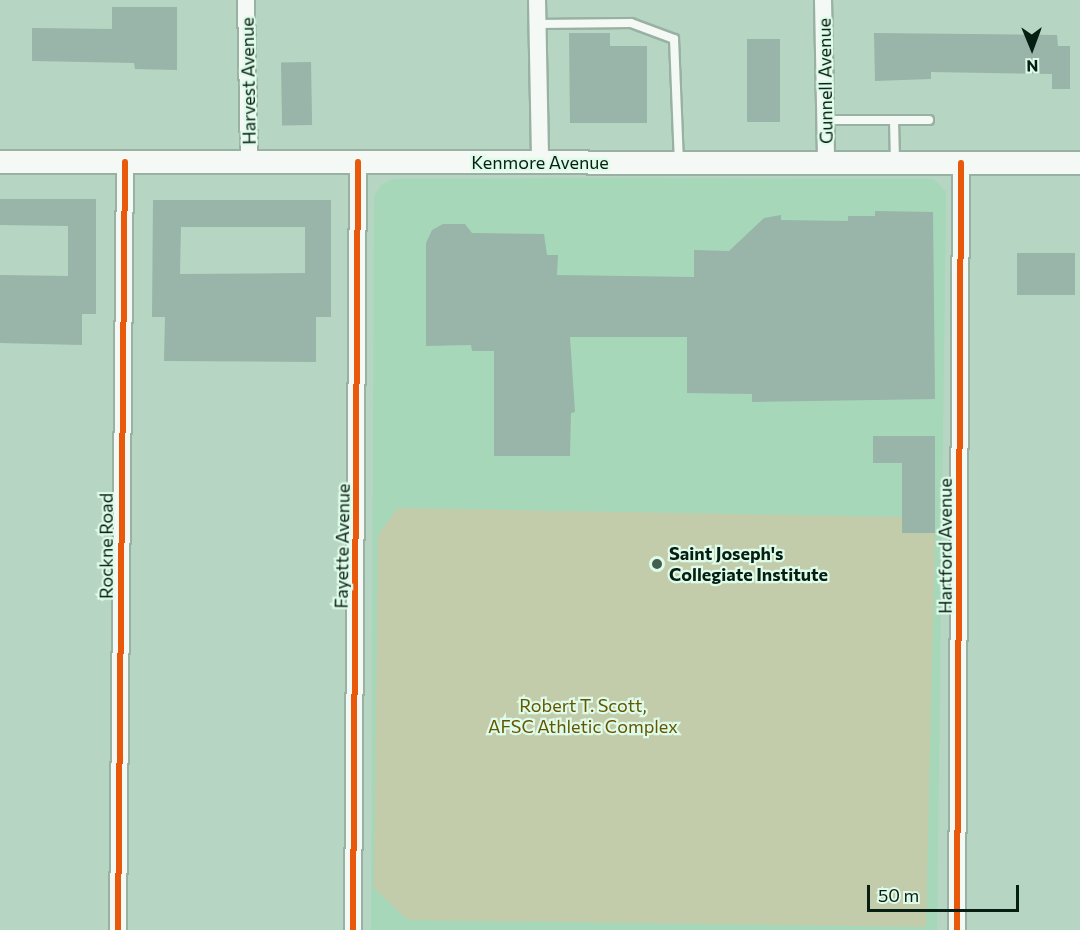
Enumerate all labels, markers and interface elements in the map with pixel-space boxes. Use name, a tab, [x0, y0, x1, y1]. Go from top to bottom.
street label: Harvest Avenue	[236, 17, 260, 145]
street label: Gunnell Avenue	[813, 18, 837, 144]
north arrow	[1002, 18, 1062, 78]
text: N	[1026, 57, 1038, 76]
street label: Kenmore Avenue	[471, 151, 609, 173]
street label: Hartford Avenue	[934, 478, 956, 614]
street label: Fayette Avenue	[330, 483, 354, 609]
street label: Rockne Road	[95, 493, 117, 599]
place label: Saint Joseph's Collegiate Institute	[669, 543, 828, 586]
marker: Saint Joseph's Collegiate Institute	[650, 557, 664, 571]
park label: Robert T. Scott, AFSC Athletic Complex	[488, 695, 678, 738]
scale bar	[870, 873, 1022, 911]
text: 50 m	[878, 884, 919, 906]

